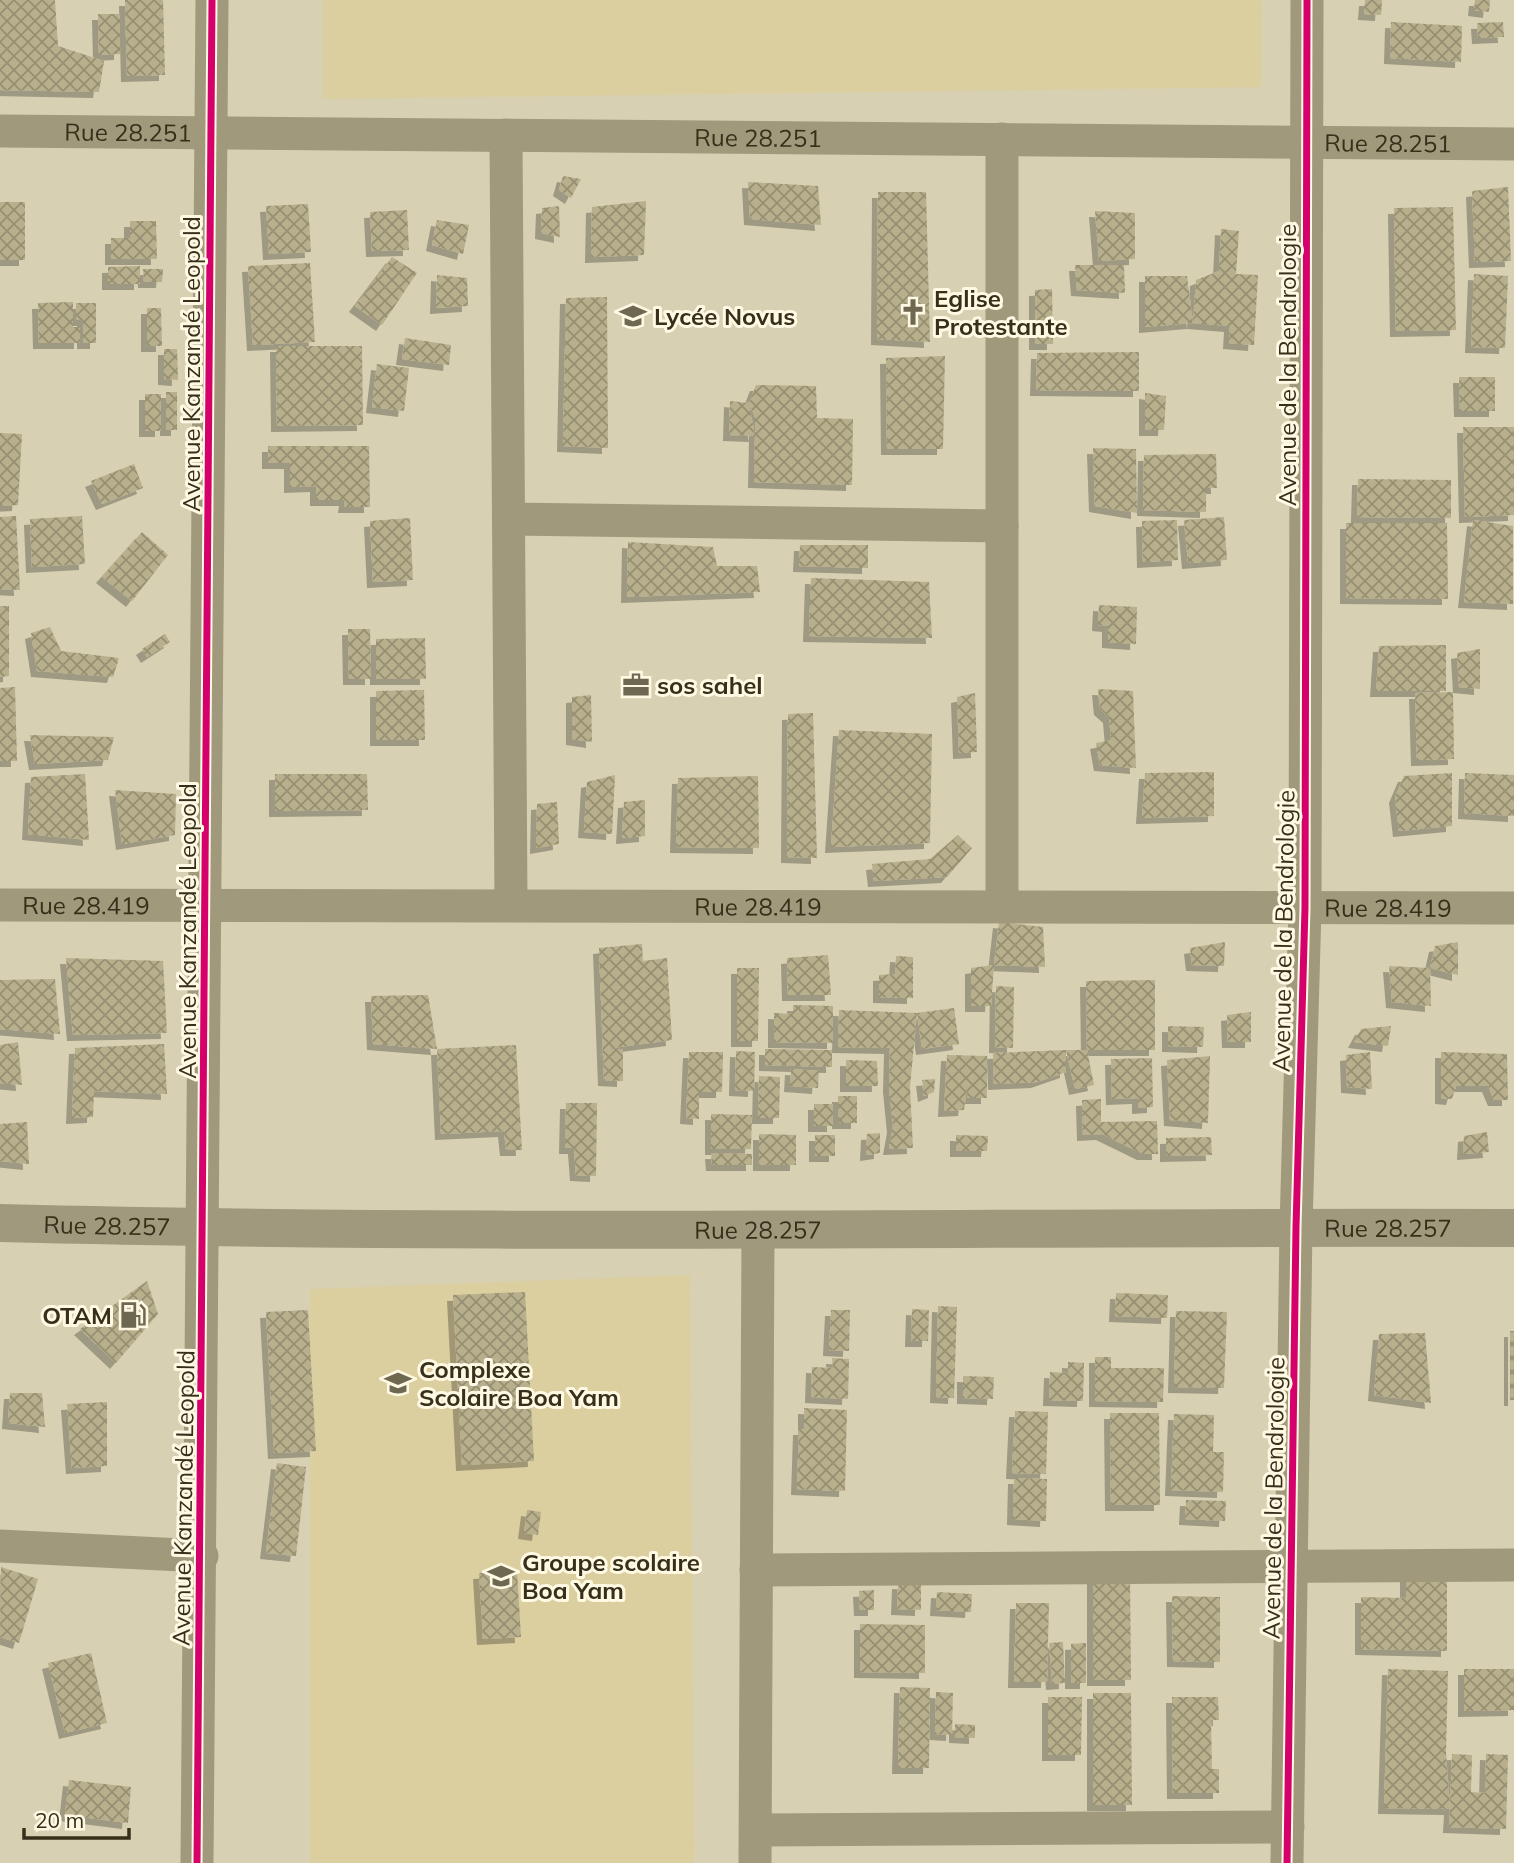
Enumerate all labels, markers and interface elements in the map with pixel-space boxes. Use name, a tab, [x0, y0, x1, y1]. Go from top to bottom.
street label: Rue 28.251	[64, 117, 192, 148]
street label: Rue 28.251	[694, 122, 822, 153]
street label: Rue 28.251	[1324, 127, 1452, 158]
street label: Avenue Kanzandé Leopold	[176, 216, 206, 512]
street label: Avenue de la Bendrologie	[1272, 224, 1302, 506]
place label: Eglise Protestante	[934, 283, 1068, 341]
church icon: Eglise Protestante	[898, 297, 928, 327]
school or university icon: Lycée Novus	[618, 301, 648, 331]
place label: Lycée Novus	[654, 301, 795, 331]
office icon: sos sahel	[621, 670, 651, 700]
place label: sos sahel	[657, 670, 763, 700]
street label: Avenue Kanzandé Leopold	[172, 783, 202, 1079]
street label: Avenue de la Bendrologie	[1266, 789, 1300, 1073]
street label: Rue 28.419	[22, 890, 150, 920]
street label: Rue 28.419	[694, 891, 822, 922]
street label: Rue 28.419	[1324, 893, 1452, 923]
street label: Rue 28.257	[43, 1209, 171, 1242]
street label: Rue 28.257	[1324, 1213, 1452, 1243]
street label: Rue 28.257	[694, 1214, 822, 1245]
place label: OTAM	[42, 1300, 112, 1330]
fuel station icon: OTAM	[118, 1300, 148, 1330]
street label: Avenue Kanzandé Leopold	[165, 1350, 201, 1646]
place label: Complexe Scolaire Boa Yam	[419, 1354, 619, 1412]
street label: Avenue de la Bendrologie	[1256, 1356, 1290, 1640]
school or university icon: Complexe Scolaire Boa Yam	[383, 1368, 413, 1398]
place label: Groupe scolaire Boa Yam	[522, 1547, 700, 1605]
school or university icon: Groupe scolaire Boa Yam	[486, 1561, 516, 1591]
scale bar	[24, 1797, 130, 1841]
text: 20 m	[35, 1807, 84, 1833]

